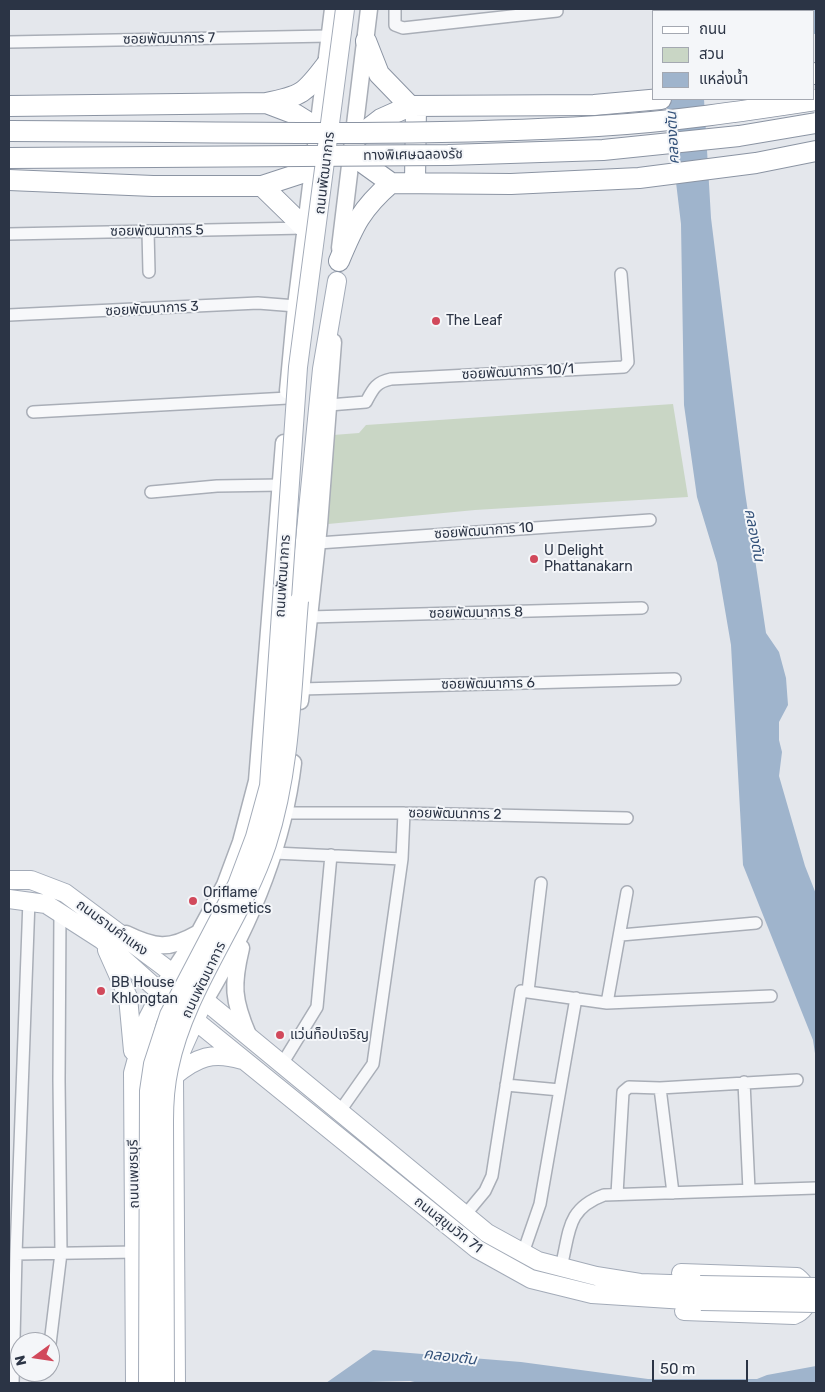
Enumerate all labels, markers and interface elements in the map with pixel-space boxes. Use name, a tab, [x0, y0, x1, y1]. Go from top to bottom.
legend	[652, 10, 815, 100]
text: ถนน	[699, 20, 726, 38]
street label: ซอยพัฒนาการ 7	[123, 30, 215, 48]
text: สวน	[699, 45, 724, 63]
text: แหล่งน้ำ	[699, 70, 748, 88]
water label: คลองตัน	[663, 111, 683, 165]
street label: ถนนพัฒนาการ	[312, 131, 338, 215]
street label: ทางพิเศษฉลองรัช	[363, 146, 463, 164]
street label: ซอยพัฒนาการ 5	[110, 222, 204, 240]
street label: ซอยพัฒนาการ 3	[105, 298, 199, 320]
place label: The Leaf	[446, 313, 502, 329]
marker: The Leaf	[430, 315, 442, 327]
street label: ซอยพัฒนาการ 10/1	[461, 361, 575, 383]
water label: คลองตัน	[740, 507, 768, 563]
street label: ซอยพัฒนาการ 10	[434, 519, 534, 543]
street label: ถนนพัฒนาการ	[272, 534, 294, 618]
place label: U Delight Phattanakarn	[544, 543, 633, 576]
marker: U Delight Phattanakarn	[528, 553, 540, 565]
street label: ซอยพัฒนาการ 8	[429, 604, 523, 622]
street label: ซอยพัฒนาการ 6	[441, 675, 535, 693]
street label: ซอยพัฒนาการ 2	[408, 805, 502, 823]
place label: Oriflame Cosmetics	[203, 885, 271, 918]
marker: Oriflame Cosmetics	[187, 895, 199, 907]
street label: ถนนรามคำแหง	[73, 896, 151, 960]
street label: ถนนพัฒนาการ	[178, 939, 230, 1021]
place label: BB House Khlongtan	[111, 975, 178, 1008]
marker: BB House Khlongtan	[95, 985, 107, 997]
place label: แว่นท็อปเจริญ	[290, 1027, 369, 1043]
marker: แว่นท็อปเจริญ	[274, 1029, 286, 1041]
street label: ถนนเพชรบุรี	[125, 1139, 143, 1209]
street label: ถนนสุขุมวิท 71	[411, 1193, 485, 1257]
north arrow	[10, 1332, 60, 1382]
water label: คลองตัน	[423, 1345, 477, 1369]
scale bar	[655, 1350, 751, 1382]
text: N	[11, 1354, 30, 1367]
text: 50 m	[660, 1360, 695, 1378]

